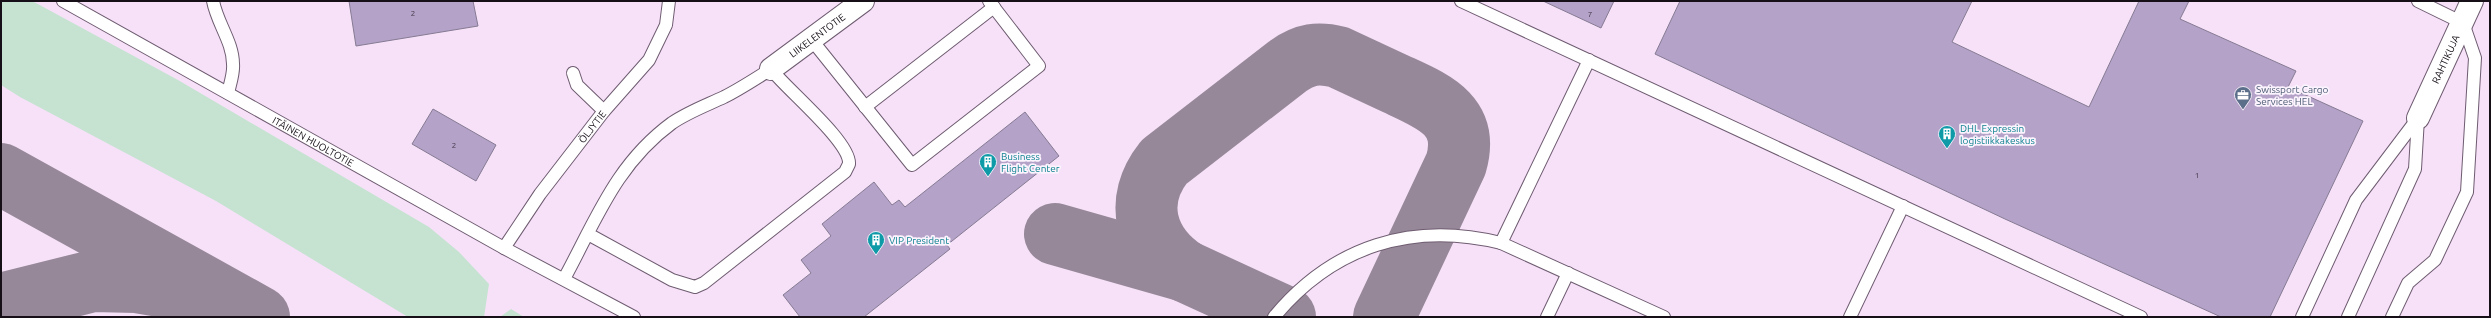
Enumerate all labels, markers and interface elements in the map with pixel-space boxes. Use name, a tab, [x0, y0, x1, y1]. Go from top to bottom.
house number: 2	[411, 9, 415, 18]
house number: 7	[1588, 10, 1592, 19]
street label: LIIKELENTOTIE	[787, 11, 847, 60]
street label: RAHTIKUJA	[2430, 33, 2462, 85]
place label: Swissport Cargo Services HEL	[2256, 84, 2329, 107]
office icon: Swissport Cargo Services HEL	[2233, 85, 2253, 110]
street label: ÖLJYTIE	[576, 108, 609, 145]
street label: ITÄINEN HUOLTOTIE	[271, 115, 356, 169]
place label: DHL Expressin logistiikkakeskus	[1960, 123, 2035, 146]
building icon: DHL Expressin logistiikkakeskus	[1937, 124, 1957, 149]
house number: 2	[452, 141, 456, 150]
place label: Business Flight Center	[1001, 151, 1060, 174]
building icon: Business Flight Center	[978, 152, 998, 177]
house number: 1	[2195, 171, 2199, 180]
building icon: VIP President	[866, 230, 886, 255]
place label: VIP President	[889, 235, 949, 246]

